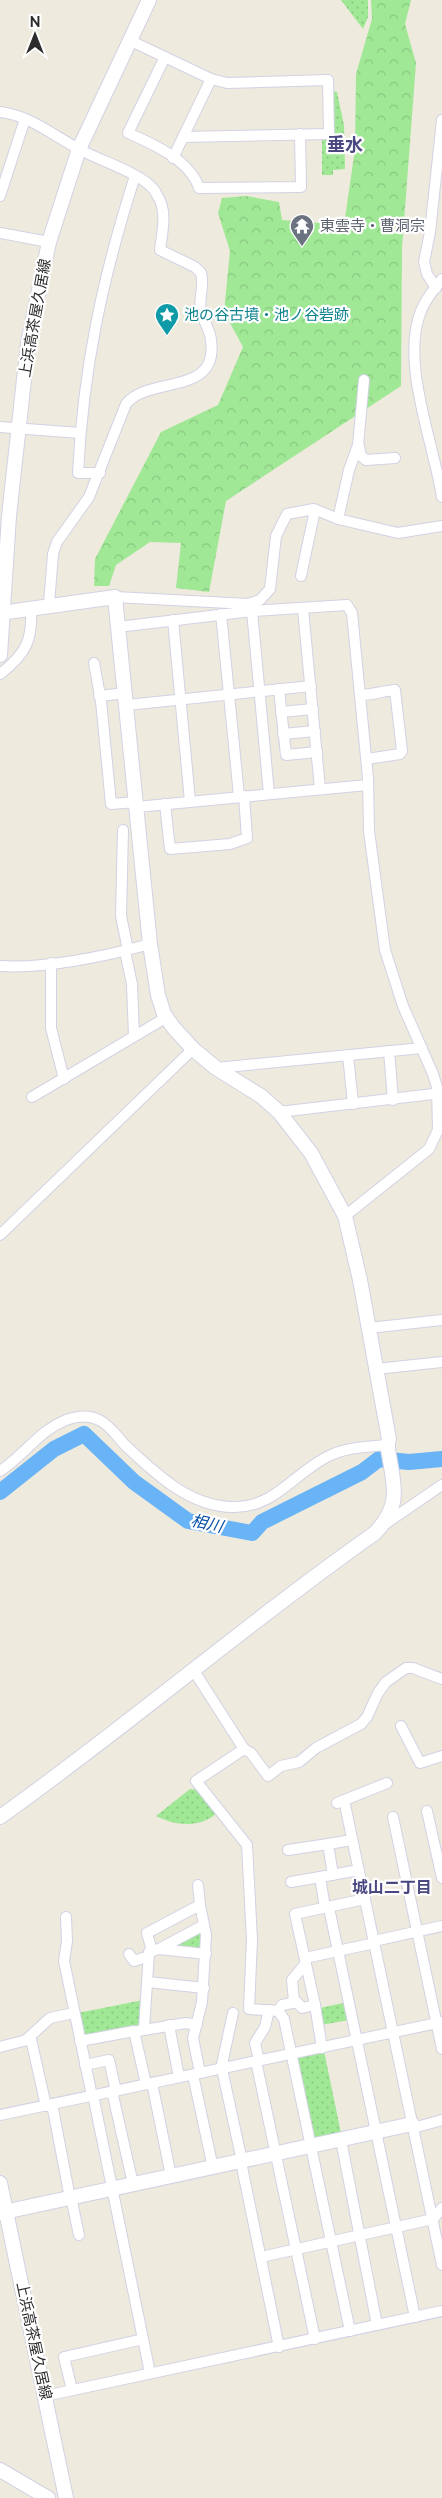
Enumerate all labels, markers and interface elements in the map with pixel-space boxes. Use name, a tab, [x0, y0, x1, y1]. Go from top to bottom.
north arrow	[10, 10, 60, 60]
text: N	[30, 14, 40, 30]
district label: 垂水	[327, 134, 363, 155]
temple icon: 東雲寺・曹洞宗	[289, 213, 315, 247]
place label: 東雲寺・曹洞宗	[320, 217, 425, 235]
street label: 上浜高茶屋久居線	[16, 257, 54, 379]
place icon: 池の谷古墳・池ノ谷砦跡	[154, 302, 180, 336]
place label: 池の谷古墳・池ノ谷砦跡	[184, 306, 349, 324]
water label: 相川	[189, 1511, 227, 1537]
district label: 城山二丁目	[352, 1878, 432, 1897]
street label: 上浜高茶屋久居線	[13, 2280, 55, 2402]

